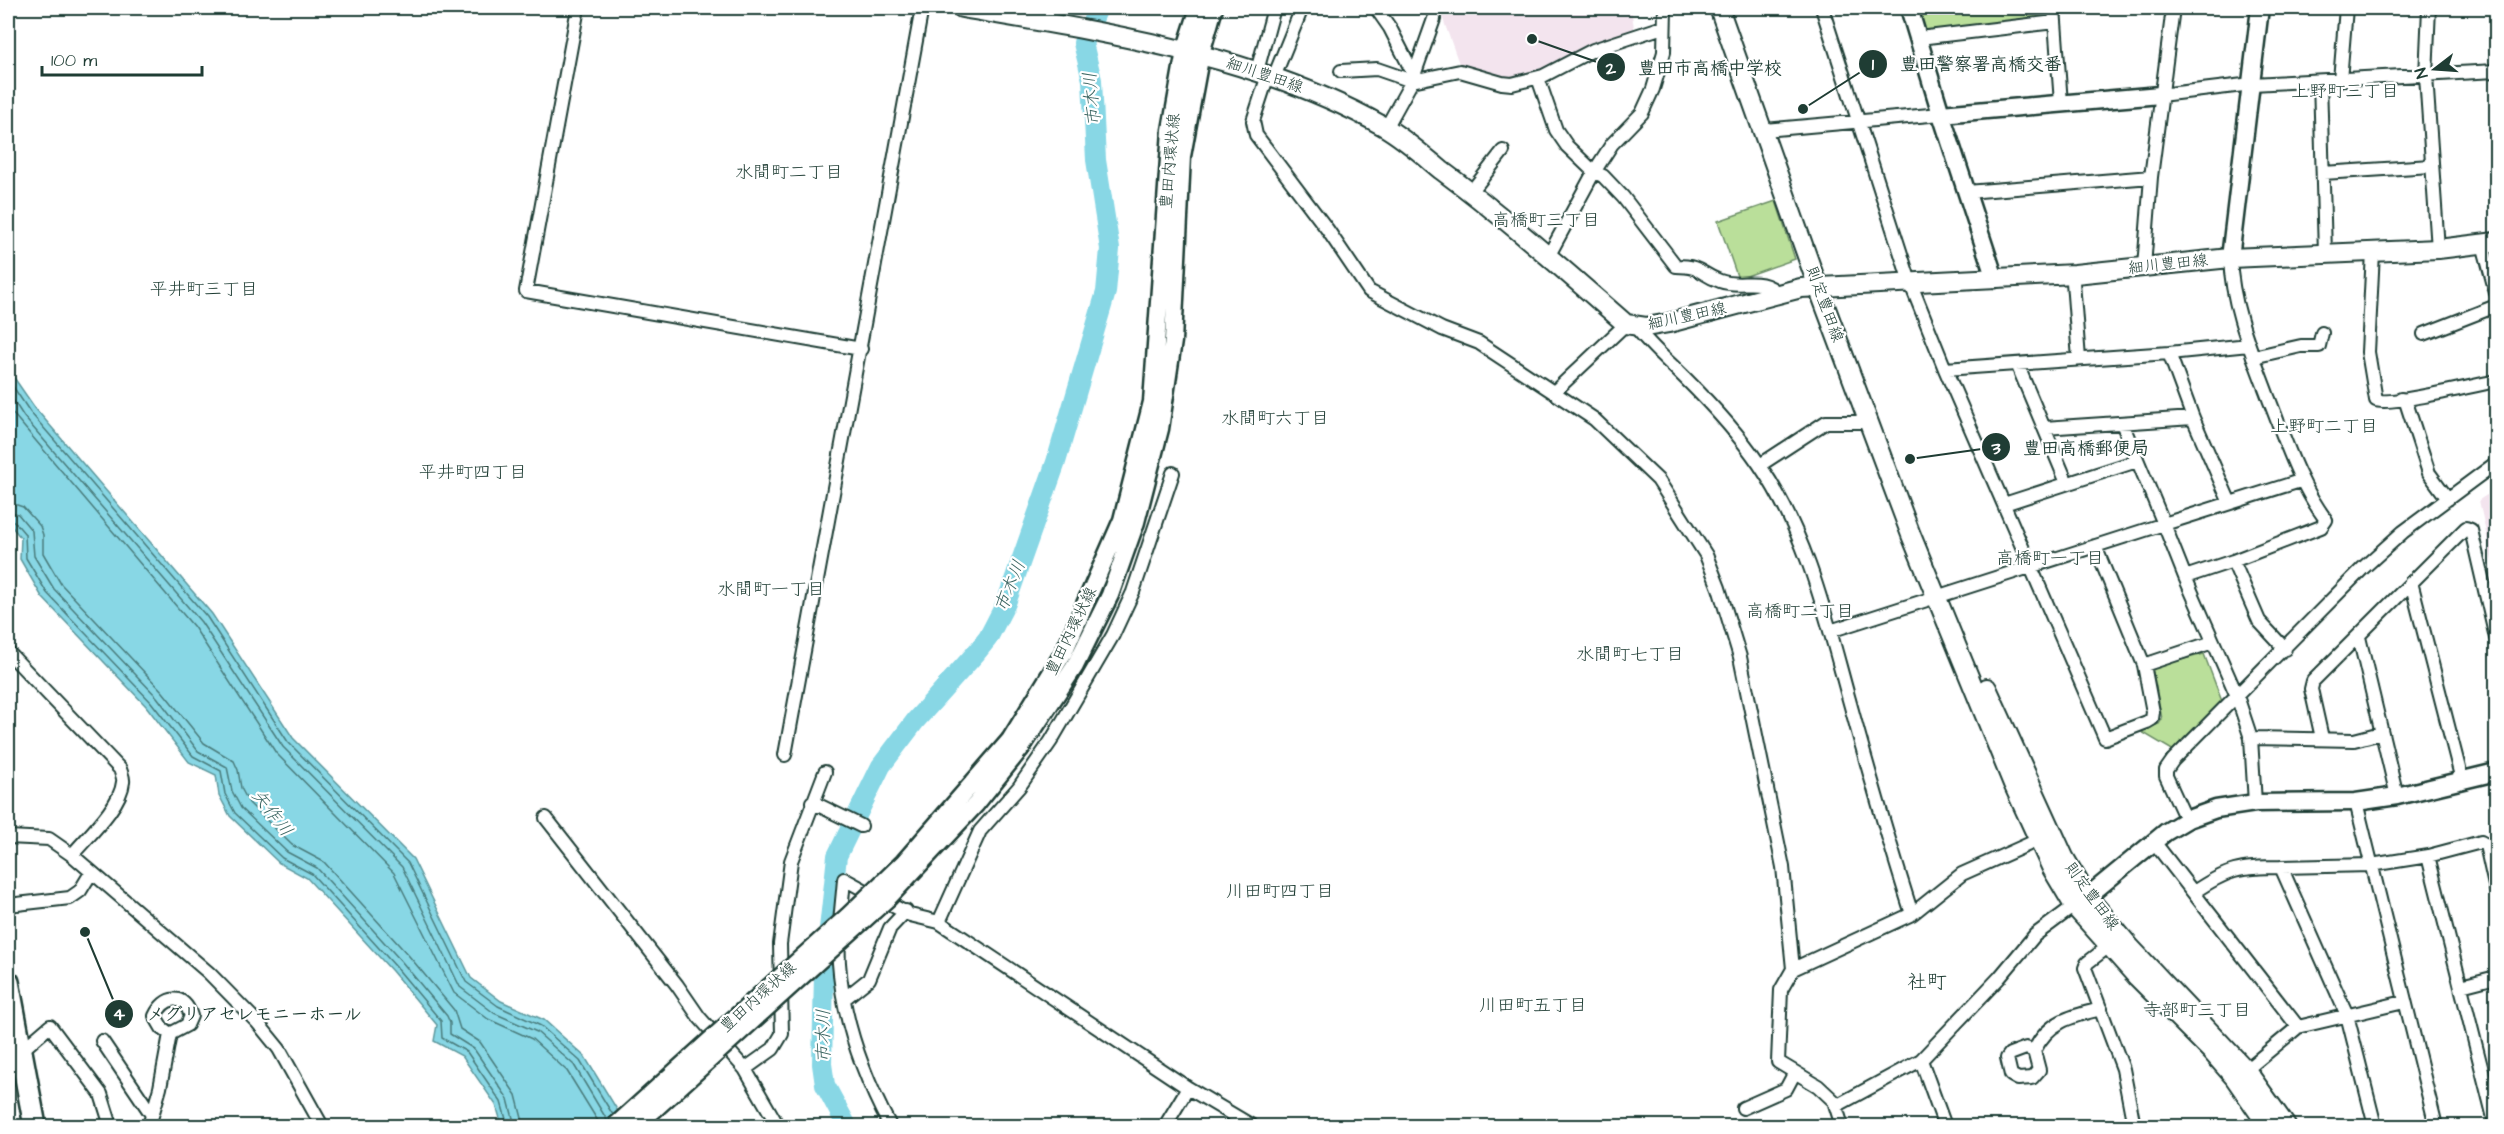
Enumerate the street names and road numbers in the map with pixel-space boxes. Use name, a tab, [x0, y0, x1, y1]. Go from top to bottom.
street label: 細川豊田線	[1224, 52, 1306, 98]
street label: 豊田内環状線	[1155, 112, 1185, 210]
street label: 細川豊田線	[2127, 249, 2209, 279]
street label: 則定豊田線	[1801, 263, 1849, 345]
street label: 細川豊田線	[1646, 297, 1728, 335]
street label: 豊田内環状線	[1040, 583, 1102, 679]
street label: 則定豊田線	[2060, 857, 2124, 935]
street label: 豊田内環状線	[715, 957, 801, 1037]

